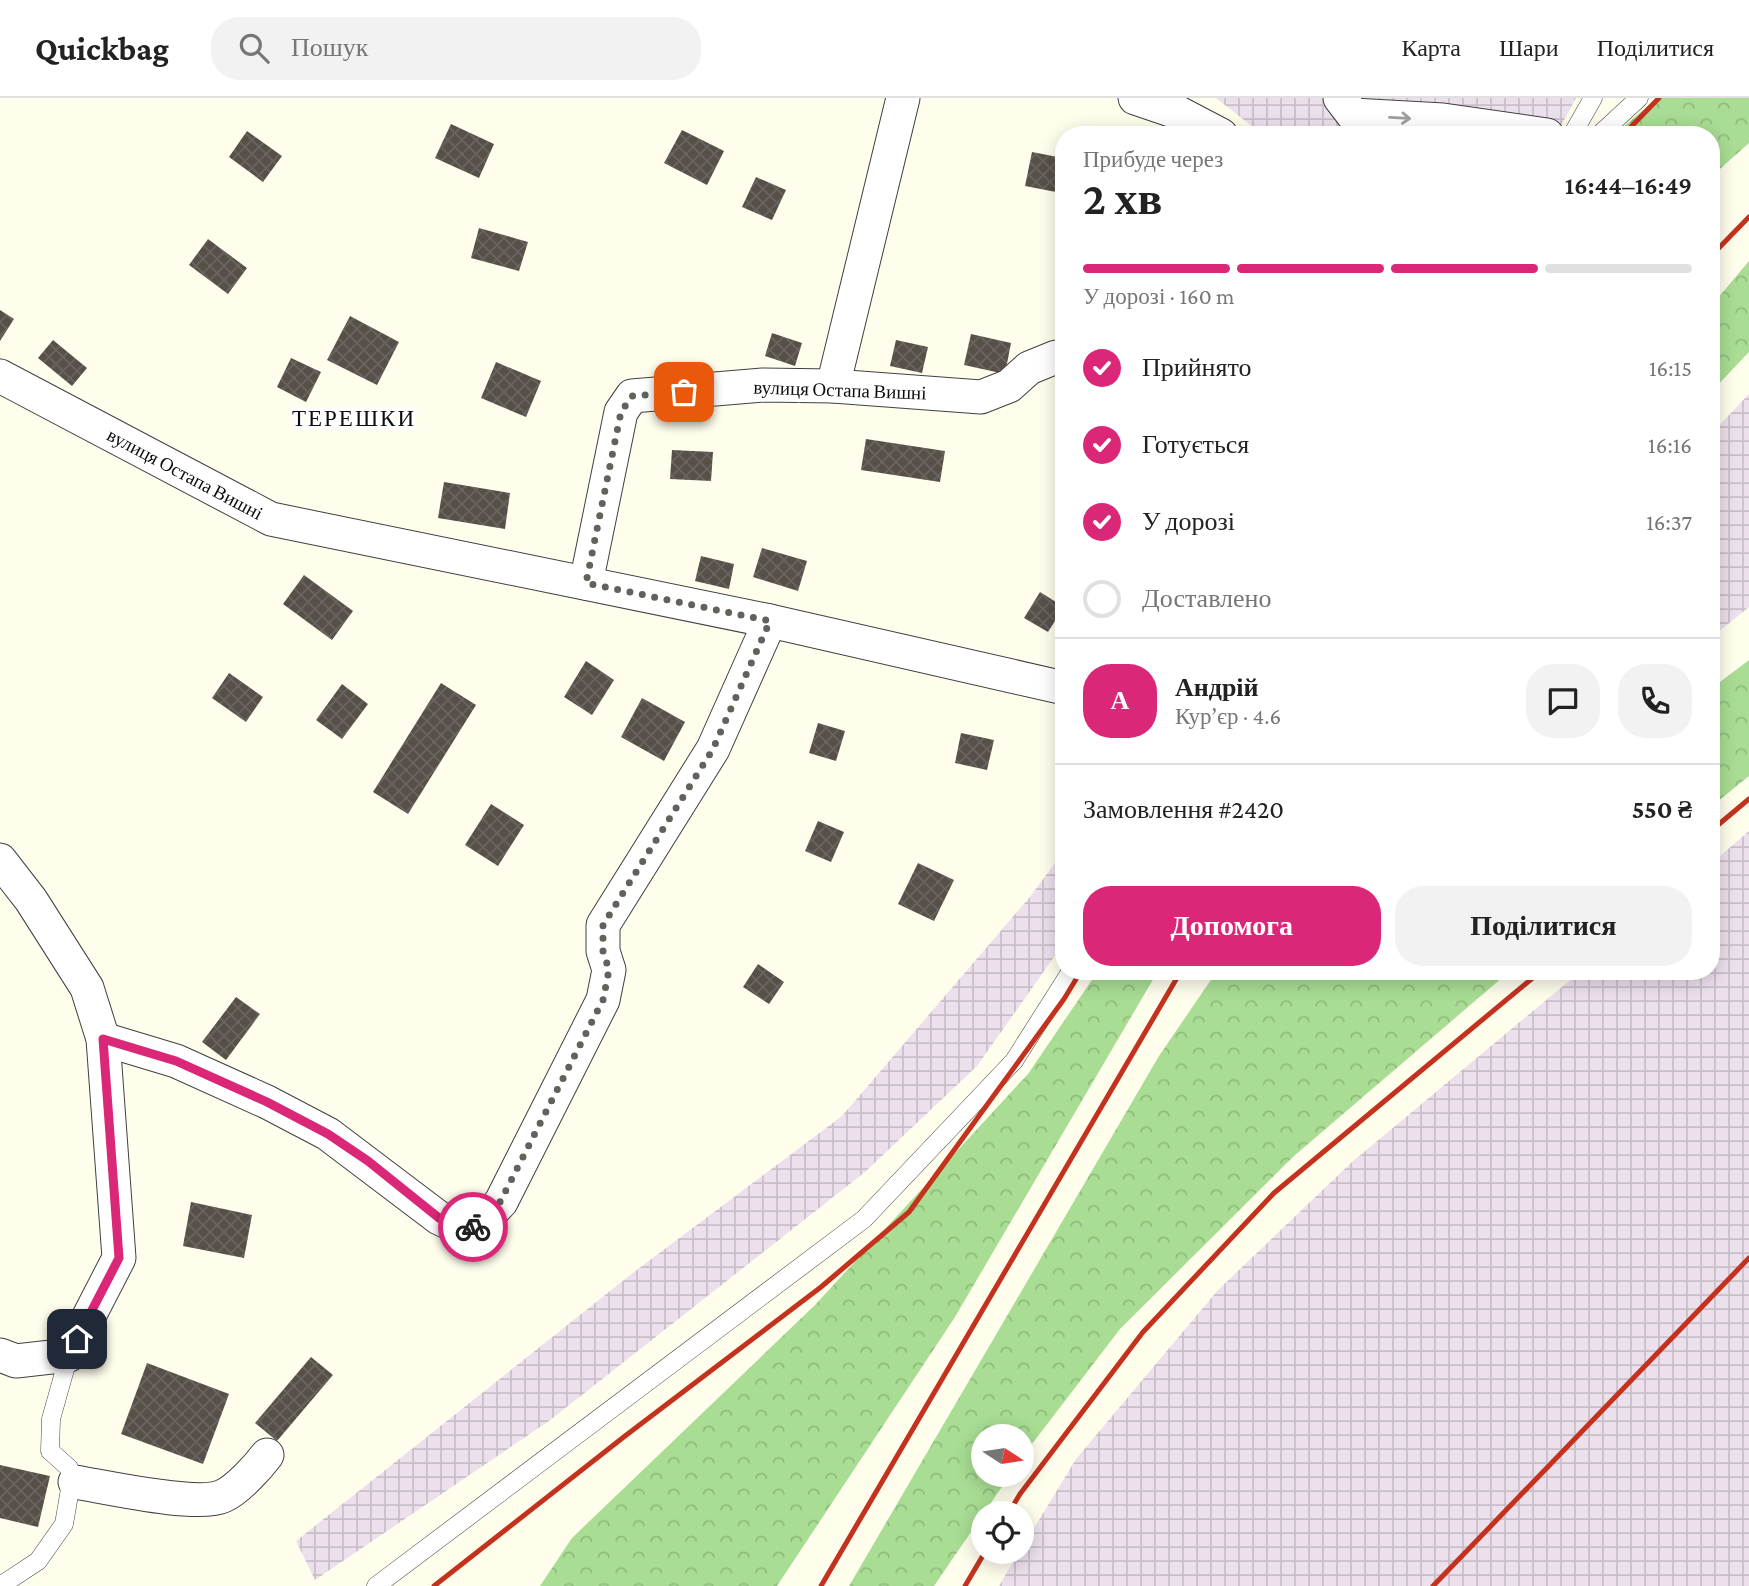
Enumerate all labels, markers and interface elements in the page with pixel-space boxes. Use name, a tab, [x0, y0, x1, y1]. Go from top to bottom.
search box	[211, 17, 701, 80]
icon: search	[235, 29, 273, 67]
text: Quickbag	[35, 30, 169, 67]
text: Пошук	[291, 33, 368, 62]
text: Карта	[1401, 34, 1461, 61]
text: Шари	[1499, 34, 1559, 61]
text: Поділитися	[1597, 34, 1714, 61]
one-way arrow	[1388, 111, 1411, 124]
text: Прибуде через	[1083, 146, 1223, 172]
text: 16:44–16:49	[1565, 171, 1692, 200]
text: 2 хв	[1083, 173, 1162, 224]
text: У дорозі · 160 m	[1083, 283, 1235, 309]
icon: check	[1083, 349, 1121, 387]
text: Прийнято	[1142, 353, 1252, 382]
text: 16:15	[1649, 355, 1692, 381]
pin	[654, 362, 714, 422]
icon: bag	[665, 373, 703, 411]
street label: вулиця Остапа Вишні	[753, 376, 927, 404]
district label: ТЕРЕШКИ	[292, 405, 416, 431]
street label: вулиця Остапа Вишні	[104, 424, 266, 524]
icon: check	[1083, 426, 1121, 464]
text: Готується	[1142, 430, 1249, 459]
text: 16:16	[1648, 432, 1692, 458]
icon: check	[1083, 503, 1121, 541]
text: У дорозі	[1142, 507, 1235, 536]
text: 16:37	[1646, 509, 1692, 535]
text: Доставлено	[1142, 584, 1272, 613]
button: chat	[1526, 664, 1600, 738]
button: phone	[1618, 664, 1692, 738]
text: Андрій	[1175, 673, 1259, 702]
text: А	[1111, 686, 1129, 715]
text: Кур’єр · 4.6	[1175, 703, 1281, 729]
text: Замовлення #2420	[1083, 795, 1284, 824]
text: 550 ₴	[1632, 795, 1692, 824]
button: Допомога	[1083, 886, 1381, 966]
button: Поділитися	[1395, 886, 1692, 966]
courier	[438, 1192, 508, 1262]
icon: bike	[454, 1208, 492, 1246]
pin	[47, 1309, 107, 1369]
icon: home	[58, 1320, 96, 1358]
north arrow	[971, 1424, 1034, 1488]
map controls	[971, 1424, 1034, 1564]
button: locate	[971, 1501, 1034, 1564]

